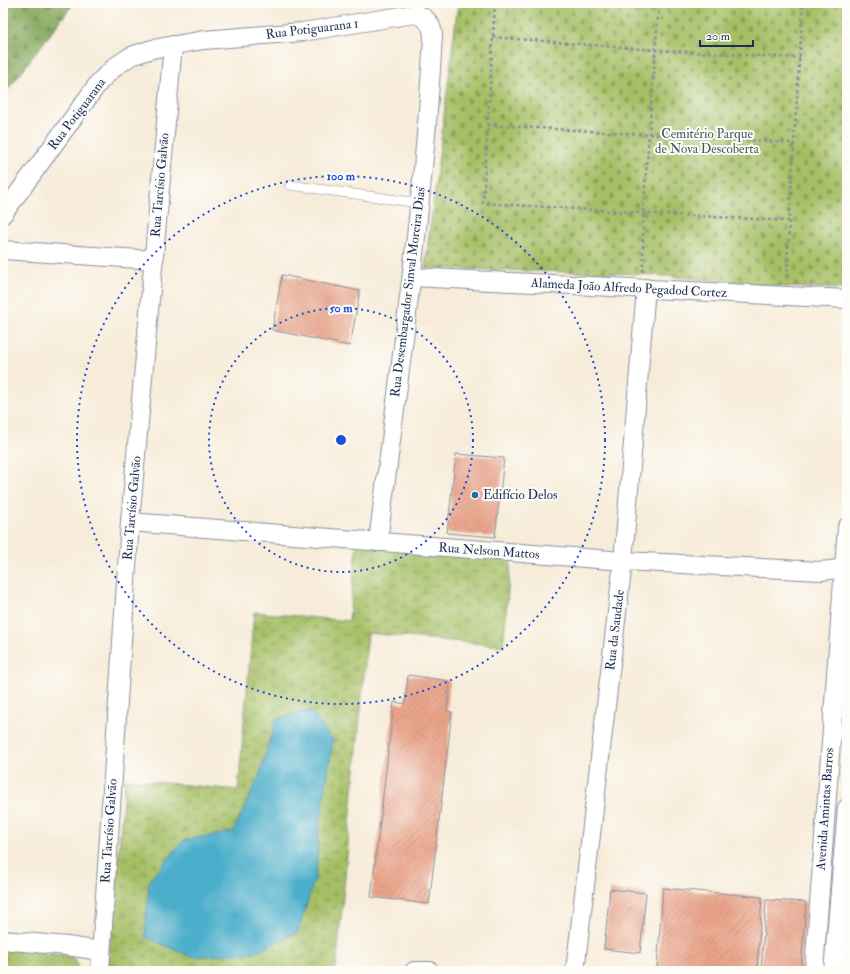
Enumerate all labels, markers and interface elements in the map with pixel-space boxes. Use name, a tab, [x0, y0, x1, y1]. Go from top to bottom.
street label: Rua Potiguarana 1	[265, 15, 360, 43]
scale bar	[700, 22, 753, 48]
text: 20 m	[706, 29, 731, 44]
street label: Rua Potiguarana	[45, 74, 110, 153]
park label: Cemitério Parque de Nova Descoberta	[655, 126, 760, 157]
street label: Rua Tarcísio Galvão	[147, 132, 173, 238]
text: 100 m	[327, 169, 356, 184]
street label: Rua Desembargador Sinval Moreira Dias	[387, 185, 429, 398]
street label: Alameda João Alfredo Pegadod Cortez	[529, 275, 728, 301]
text: 50 m	[329, 301, 353, 316]
centre of rings	[334, 433, 348, 447]
street label: Rua Tarcísio Galvão	[119, 455, 145, 561]
place label: Edifício Delos	[483, 487, 558, 503]
marker: Edifício Delos	[470, 490, 480, 500]
street label: Rua Nelson Mattos	[438, 539, 541, 563]
street label: Rua da Saudade	[602, 588, 628, 671]
street label: Avenida Amintas Barros	[813, 747, 837, 872]
street label: Rua Tarcísio Galvão	[97, 778, 121, 884]

